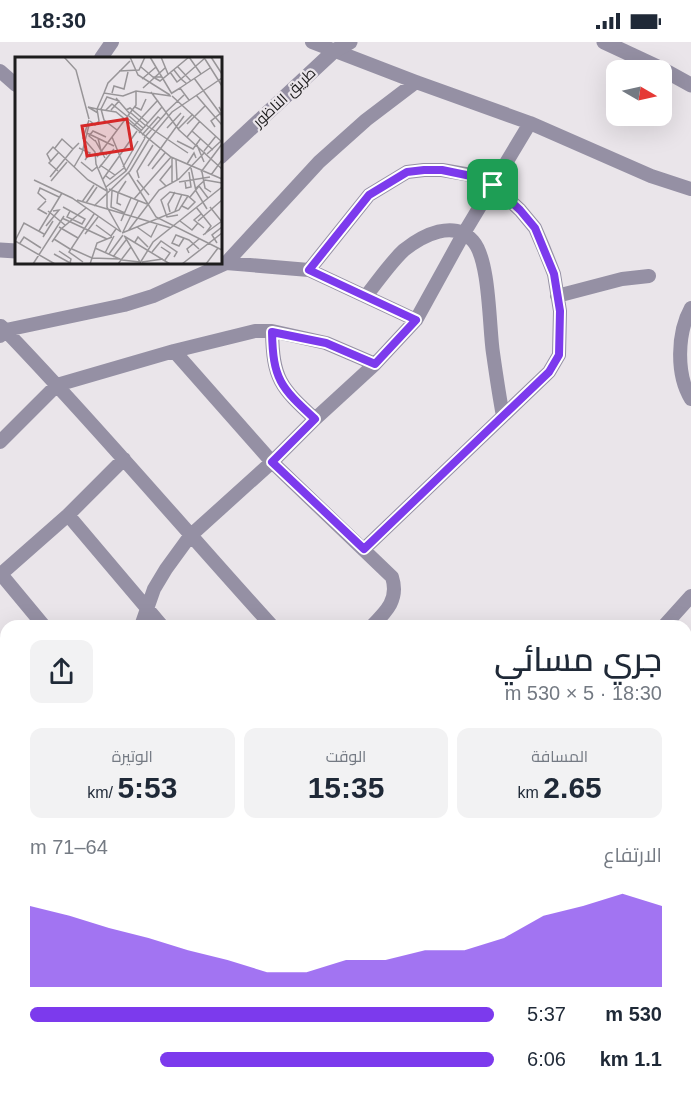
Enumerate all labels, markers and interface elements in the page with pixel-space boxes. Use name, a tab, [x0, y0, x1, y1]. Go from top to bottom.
text: 18:30	[30, 8, 86, 33]
inset map	[15, 57, 222, 264]
north arrow	[606, 60, 672, 126]
map controls	[606, 60, 672, 126]
street label: طريق الناظور	[249, 64, 320, 132]
pin	[467, 159, 518, 210]
icon: arrive	[476, 168, 509, 201]
button: share	[30, 640, 93, 703]
text: جري مسائي	[494, 641, 662, 678]
text: 18:30 · 5 × 530 m	[505, 682, 662, 704]
text: الوتيرة	[112, 748, 153, 765]
text: الوقت	[326, 748, 366, 765]
text: المسافة	[531, 748, 588, 765]
text: 5:53	[117, 771, 177, 804]
text: 15:35	[308, 771, 384, 804]
text: 2.65	[543, 771, 602, 804]
text: /km	[87, 784, 117, 801]
text: km	[518, 784, 543, 801]
text: 64–71 m	[30, 836, 108, 858]
text: الارتفاع	[603, 844, 662, 866]
text: 5:37	[527, 1003, 566, 1025]
text: 530 m	[605, 1003, 662, 1025]
text: 6:06	[527, 1048, 566, 1070]
text: 1.1 km	[600, 1048, 662, 1070]

